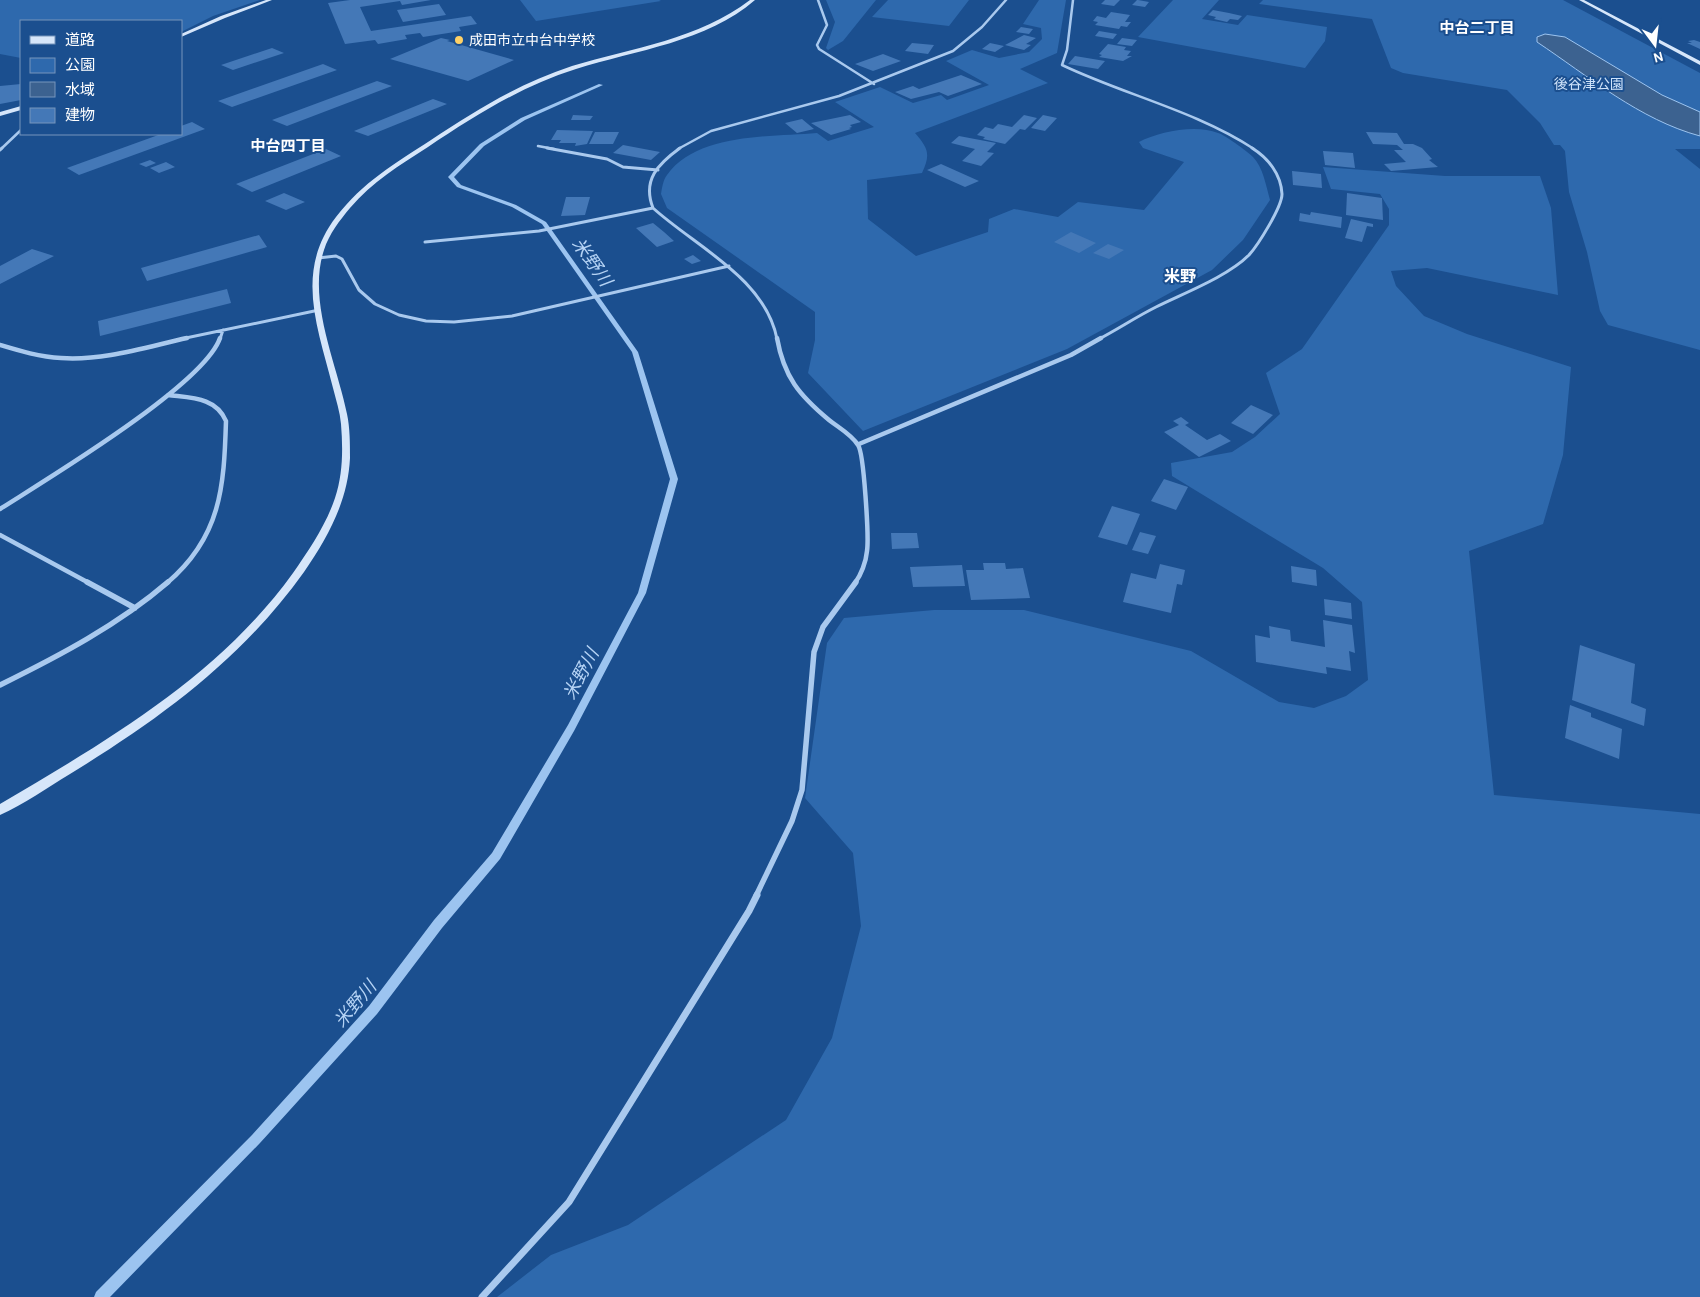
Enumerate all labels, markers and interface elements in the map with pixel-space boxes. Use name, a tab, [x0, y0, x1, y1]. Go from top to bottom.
district label: 中台二丁目	[1439, 19, 1515, 37]
legend	[20, 20, 182, 135]
north arrow	[1630, 20, 1680, 70]
text: 道路	[65, 31, 95, 49]
place label: 成田市立中台中学校	[469, 32, 595, 49]
marker: 成田市立中台中学校	[453, 34, 465, 46]
text: N	[1651, 48, 1665, 67]
text: 公園	[65, 56, 95, 74]
park label: 後谷津公園	[1554, 76, 1624, 93]
text: 水域	[65, 81, 95, 99]
text: 建物	[65, 106, 95, 124]
district label: 中台四丁目	[250, 137, 326, 155]
water label: 米野川	[568, 234, 618, 292]
district label: 米野	[1164, 267, 1196, 286]
water label: 米野川	[559, 643, 604, 703]
water label: 米野川	[329, 975, 382, 1032]

